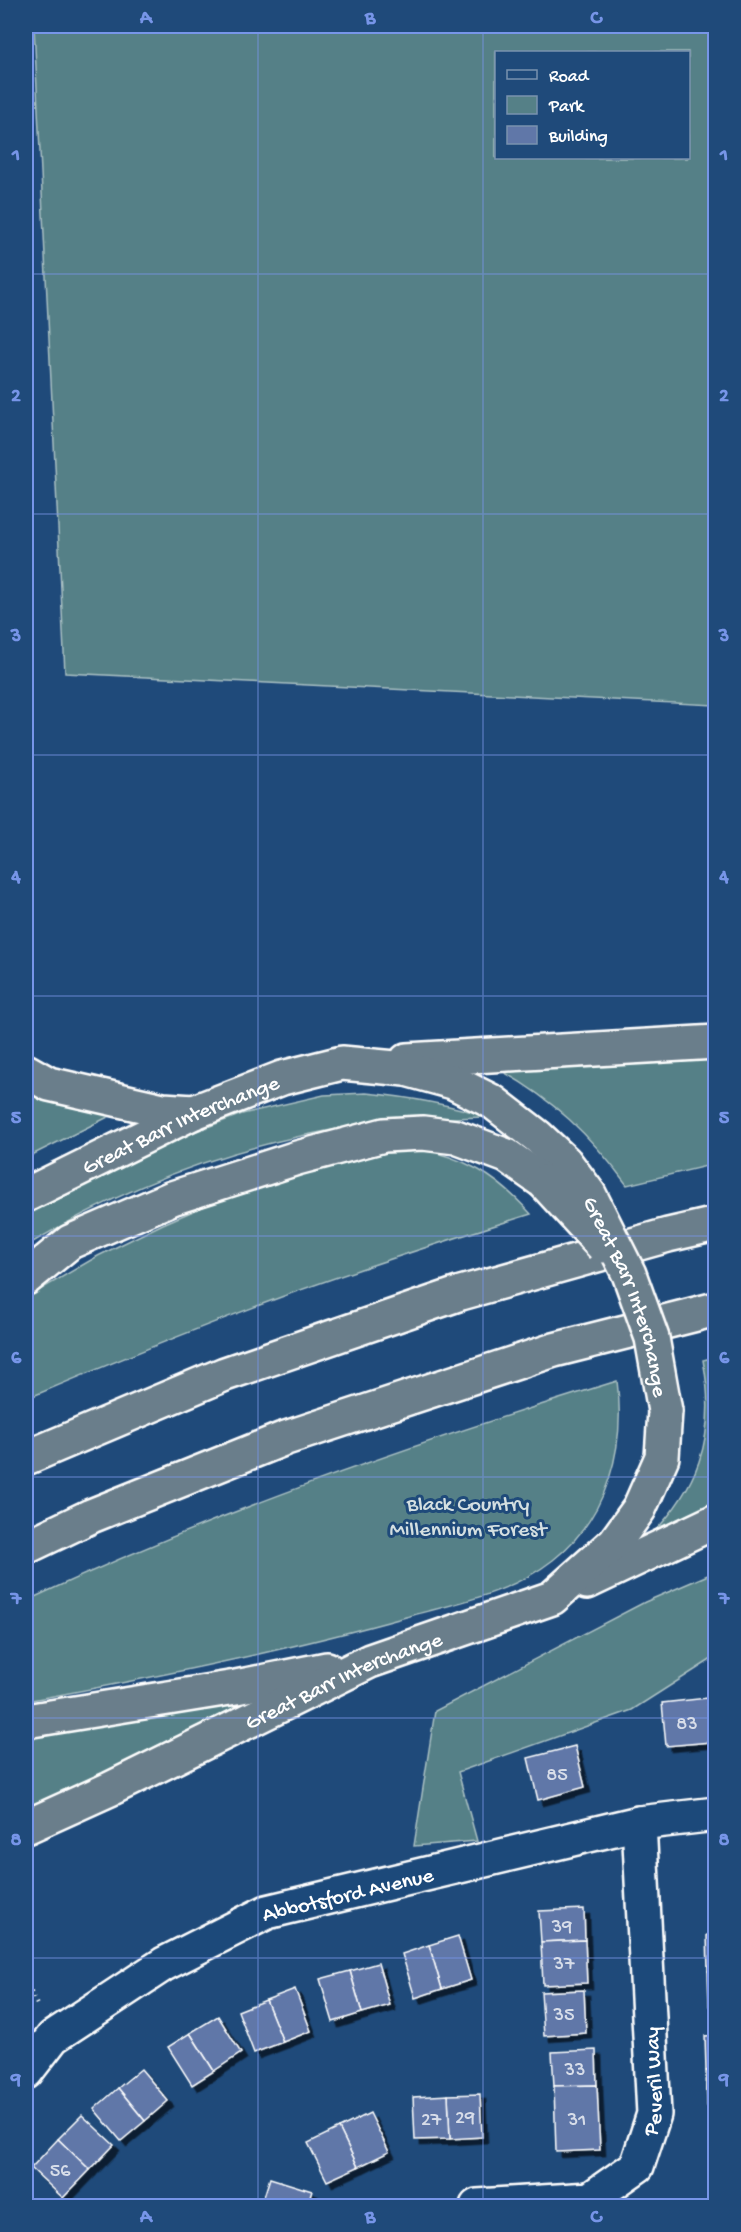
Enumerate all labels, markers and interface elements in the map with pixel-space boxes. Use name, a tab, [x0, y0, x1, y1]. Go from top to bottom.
text: A	[139, 8, 154, 31]
text: B	[364, 8, 376, 31]
text: C	[590, 8, 604, 31]
legend	[495, 51, 690, 159]
text: Road	[549, 67, 590, 88]
text: Park	[548, 97, 585, 118]
text: Building	[548, 127, 608, 148]
text: 1	[11, 145, 20, 168]
text: 1	[719, 145, 728, 168]
text: 2	[11, 386, 21, 409]
text: 2	[719, 386, 729, 409]
text: 3	[10, 626, 21, 649]
text: 3	[718, 626, 729, 649]
text: 4	[10, 867, 21, 890]
text: 4	[718, 867, 729, 890]
street label: Great Barr Interchange	[79, 1071, 284, 1182]
text: 5	[11, 1108, 22, 1131]
text: 5	[719, 1108, 730, 1131]
street label: Great Barr Interchange	[575, 1193, 671, 1400]
text: 6	[11, 1348, 22, 1371]
text: 6	[719, 1348, 730, 1371]
park label: Black Country Millennium Forest	[390, 1493, 548, 1544]
text: 7	[10, 1589, 23, 1612]
text: 7	[718, 1589, 731, 1612]
street label: Great Barr Interchange	[242, 1628, 447, 1738]
house number: 83	[676, 1714, 698, 1737]
house number: 85	[546, 1765, 568, 1788]
text: 8	[11, 1830, 22, 1853]
text: 8	[719, 1830, 730, 1853]
street label: Abbotsford Avenue	[260, 1864, 437, 1930]
house number: 39	[551, 1917, 572, 1940]
house number: 37	[553, 1954, 575, 1977]
house number: 35	[553, 2005, 574, 2028]
street label: Peveril Way	[638, 2026, 671, 2141]
house number: 33	[564, 2060, 585, 2083]
text: 9	[10, 2070, 21, 2093]
text: 9	[718, 2070, 729, 2093]
house number: 29	[455, 2108, 475, 2131]
house number: 27	[421, 2110, 442, 2133]
house number: 31	[567, 2110, 586, 2133]
house number: 56	[50, 2161, 71, 2184]
text: A	[139, 2207, 154, 2230]
text: B	[364, 2207, 376, 2230]
text: C	[590, 2207, 604, 2230]

